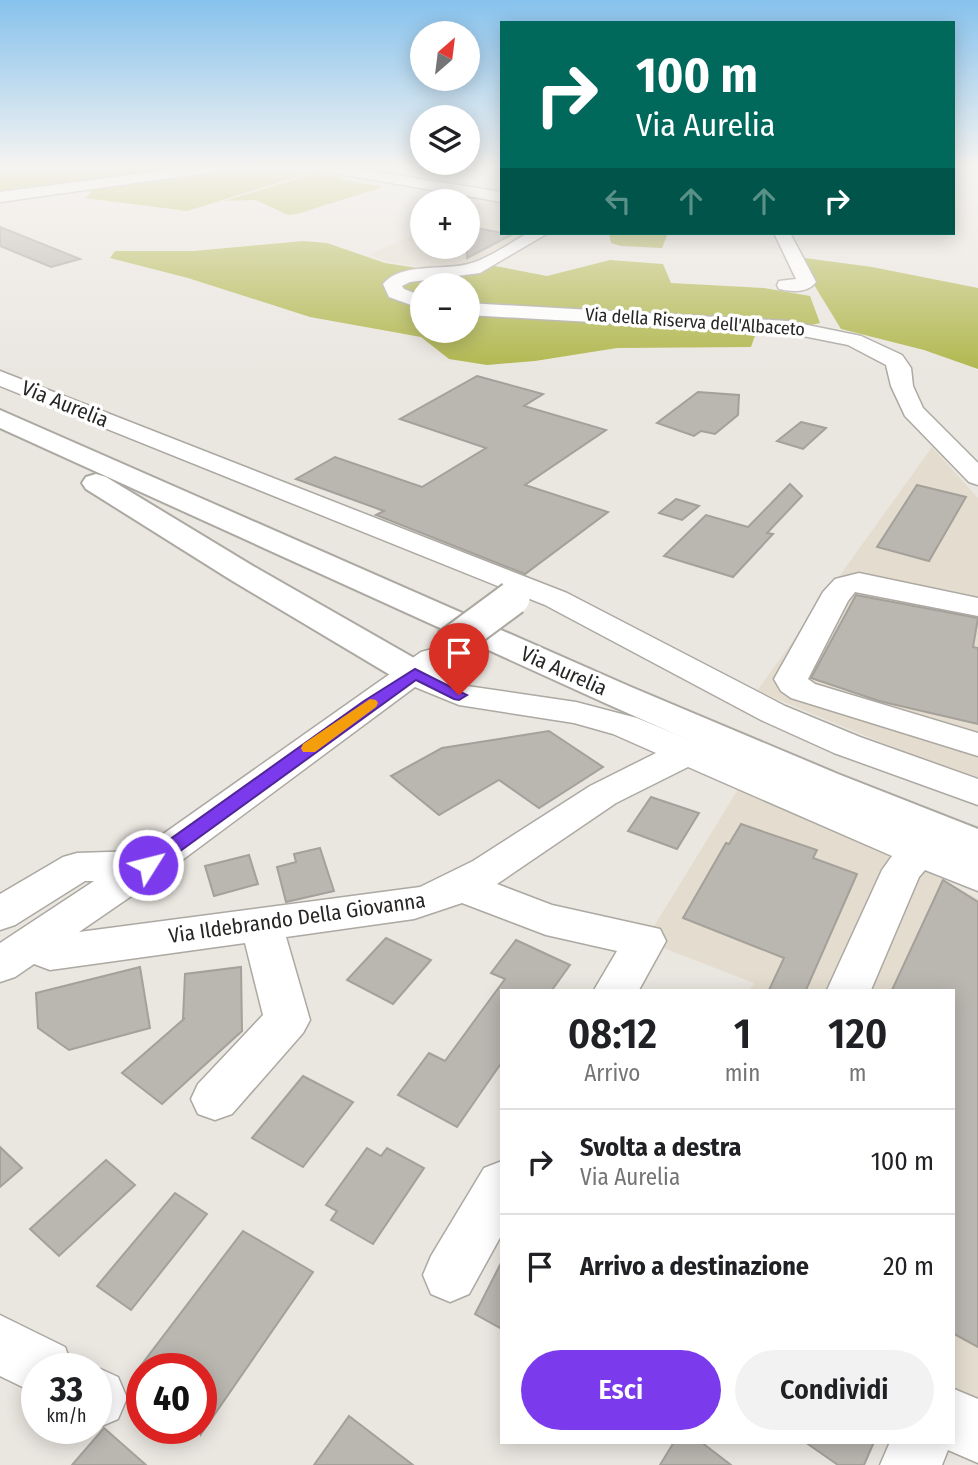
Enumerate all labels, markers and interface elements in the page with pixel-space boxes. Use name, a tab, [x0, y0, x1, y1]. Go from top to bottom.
north arrow	[410, 21, 480, 91]
map controls	[410, 21, 480, 343]
text: 100 m	[636, 46, 758, 105]
icon: right	[521, 49, 612, 140]
button: layers	[410, 105, 480, 175]
text: Via Aurelia	[636, 106, 775, 144]
icon: left	[599, 182, 637, 220]
icon: ahead	[672, 182, 710, 220]
icon: ahead	[745, 182, 783, 220]
icon: right	[818, 182, 856, 220]
button: +	[410, 189, 480, 259]
button: −	[410, 273, 480, 343]
street label: Via della Riserva dell'Albaceto	[584, 303, 806, 341]
street label: Via Aurelia	[18, 375, 112, 433]
pin	[429, 623, 489, 695]
icon: arrive	[440, 634, 478, 672]
street label: Via Aurelia	[517, 641, 611, 701]
position arrow	[111, 828, 185, 902]
street label: Via Ildebrando Della Giovanna	[167, 887, 427, 949]
text: 08:12	[568, 1009, 657, 1059]
text: 1	[734, 1009, 751, 1059]
text: 120	[828, 1009, 887, 1059]
text: Arrivo	[584, 1059, 640, 1087]
text: min	[725, 1059, 760, 1087]
text: m	[849, 1059, 866, 1087]
text: Svolta a destra	[580, 1132, 741, 1163]
icon: right	[521, 1143, 559, 1181]
text: 100 m	[871, 1146, 934, 1177]
text: Via Aurelia	[580, 1163, 680, 1191]
icon: arrive	[521, 1248, 559, 1286]
text: Arrivo a destinazione	[580, 1251, 809, 1282]
text: 20 m	[883, 1251, 934, 1282]
button: Esci	[521, 1350, 721, 1430]
button: Condividi	[735, 1350, 934, 1430]
speed limit sign: 40	[126, 1353, 217, 1444]
text: 33	[50, 1368, 83, 1410]
text: km/h	[46, 1405, 87, 1427]

